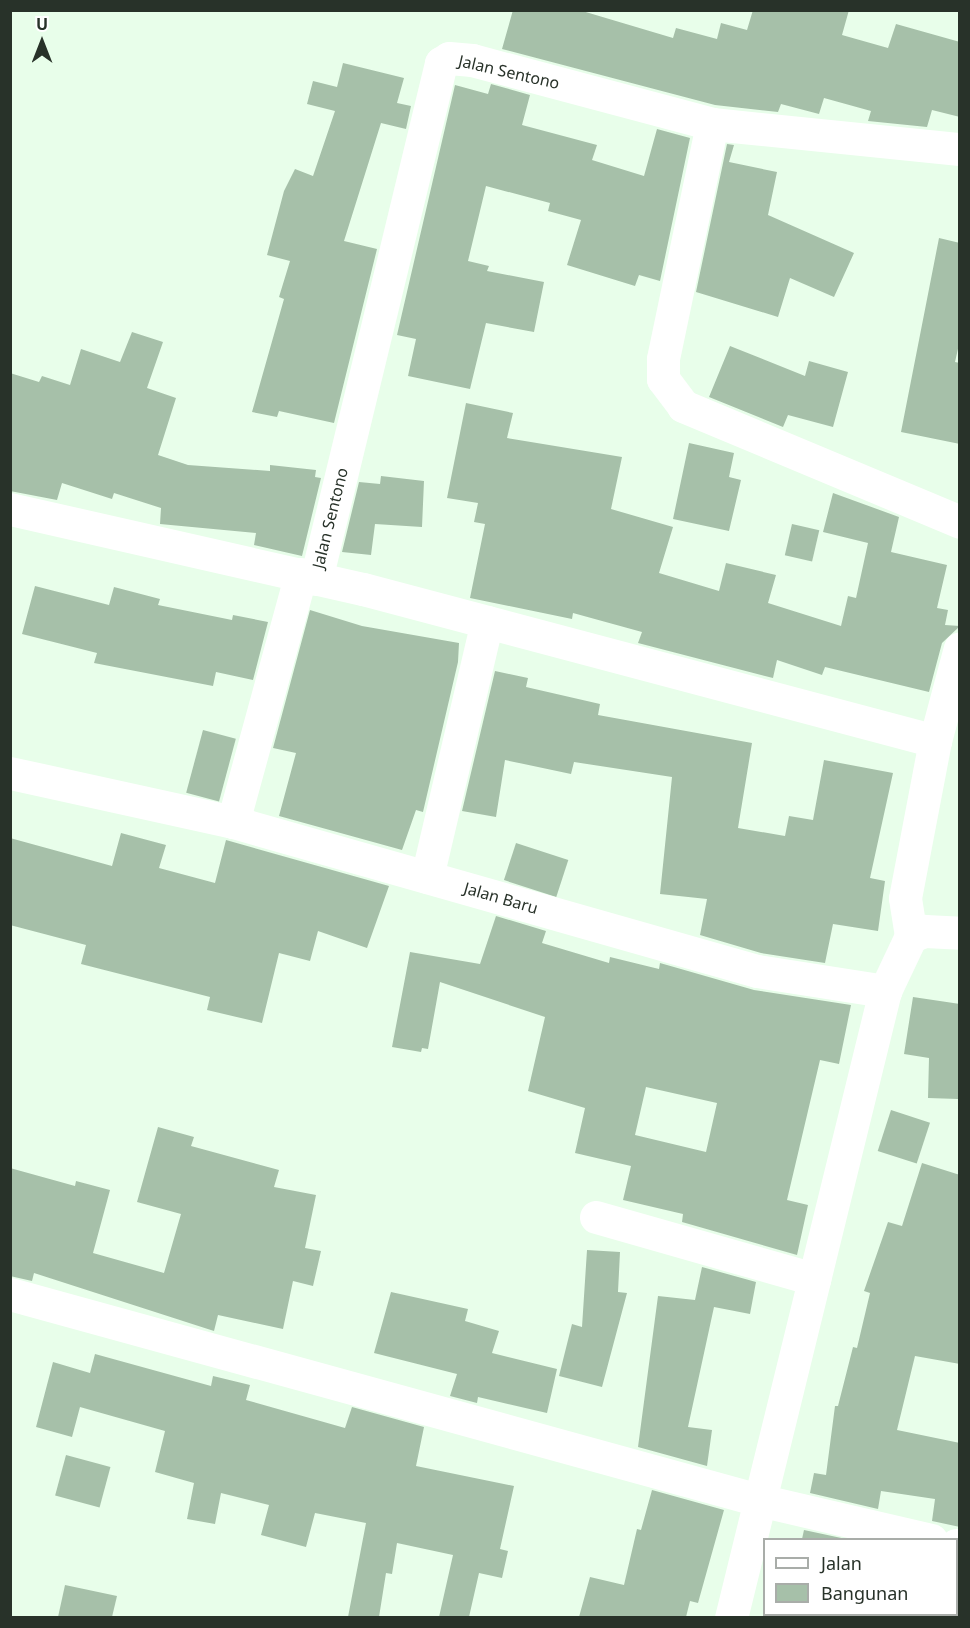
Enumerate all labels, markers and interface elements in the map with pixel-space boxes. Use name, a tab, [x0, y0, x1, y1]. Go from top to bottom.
north arrow	[12, 12, 72, 72]
text: U	[36, 13, 48, 35]
street label: Jalan Sentono	[457, 51, 561, 93]
street label: Jalan Sentono	[308, 466, 352, 570]
street label: Jalan Baru	[462, 878, 540, 918]
legend	[763, 1538, 958, 1616]
text: Jalan	[821, 1551, 862, 1575]
text: Bangunan	[821, 1581, 908, 1605]

